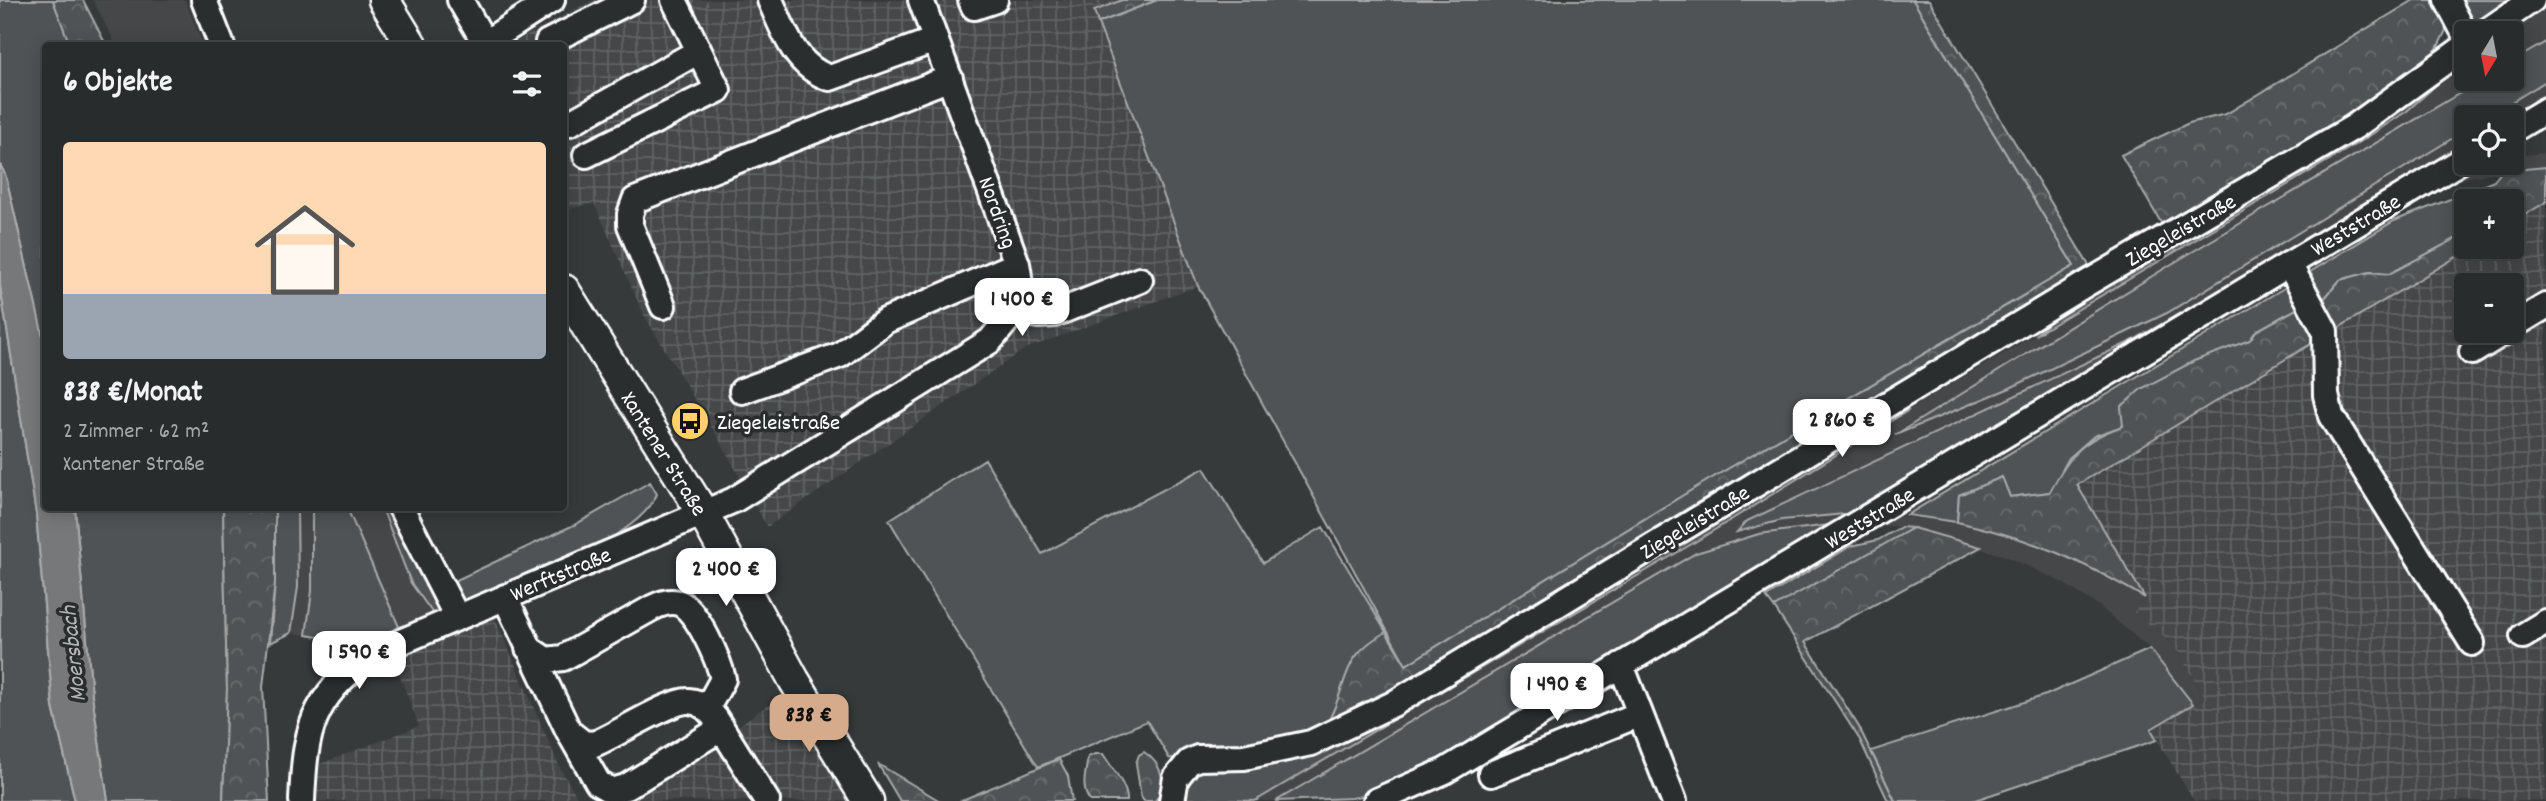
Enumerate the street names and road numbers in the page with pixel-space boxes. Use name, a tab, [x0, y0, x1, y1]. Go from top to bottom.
street label: Nordring	[967, 173, 1024, 254]
street label: Ziegeleistraße	[2120, 187, 2243, 277]
street label: Weststraße	[2305, 187, 2408, 267]
street label: Xantener Straße	[610, 386, 714, 524]
street label: Ziegeleistraße	[1635, 478, 1757, 570]
street label: Weststraße	[1819, 480, 1922, 560]
street label: Werftstraße	[506, 540, 617, 612]

